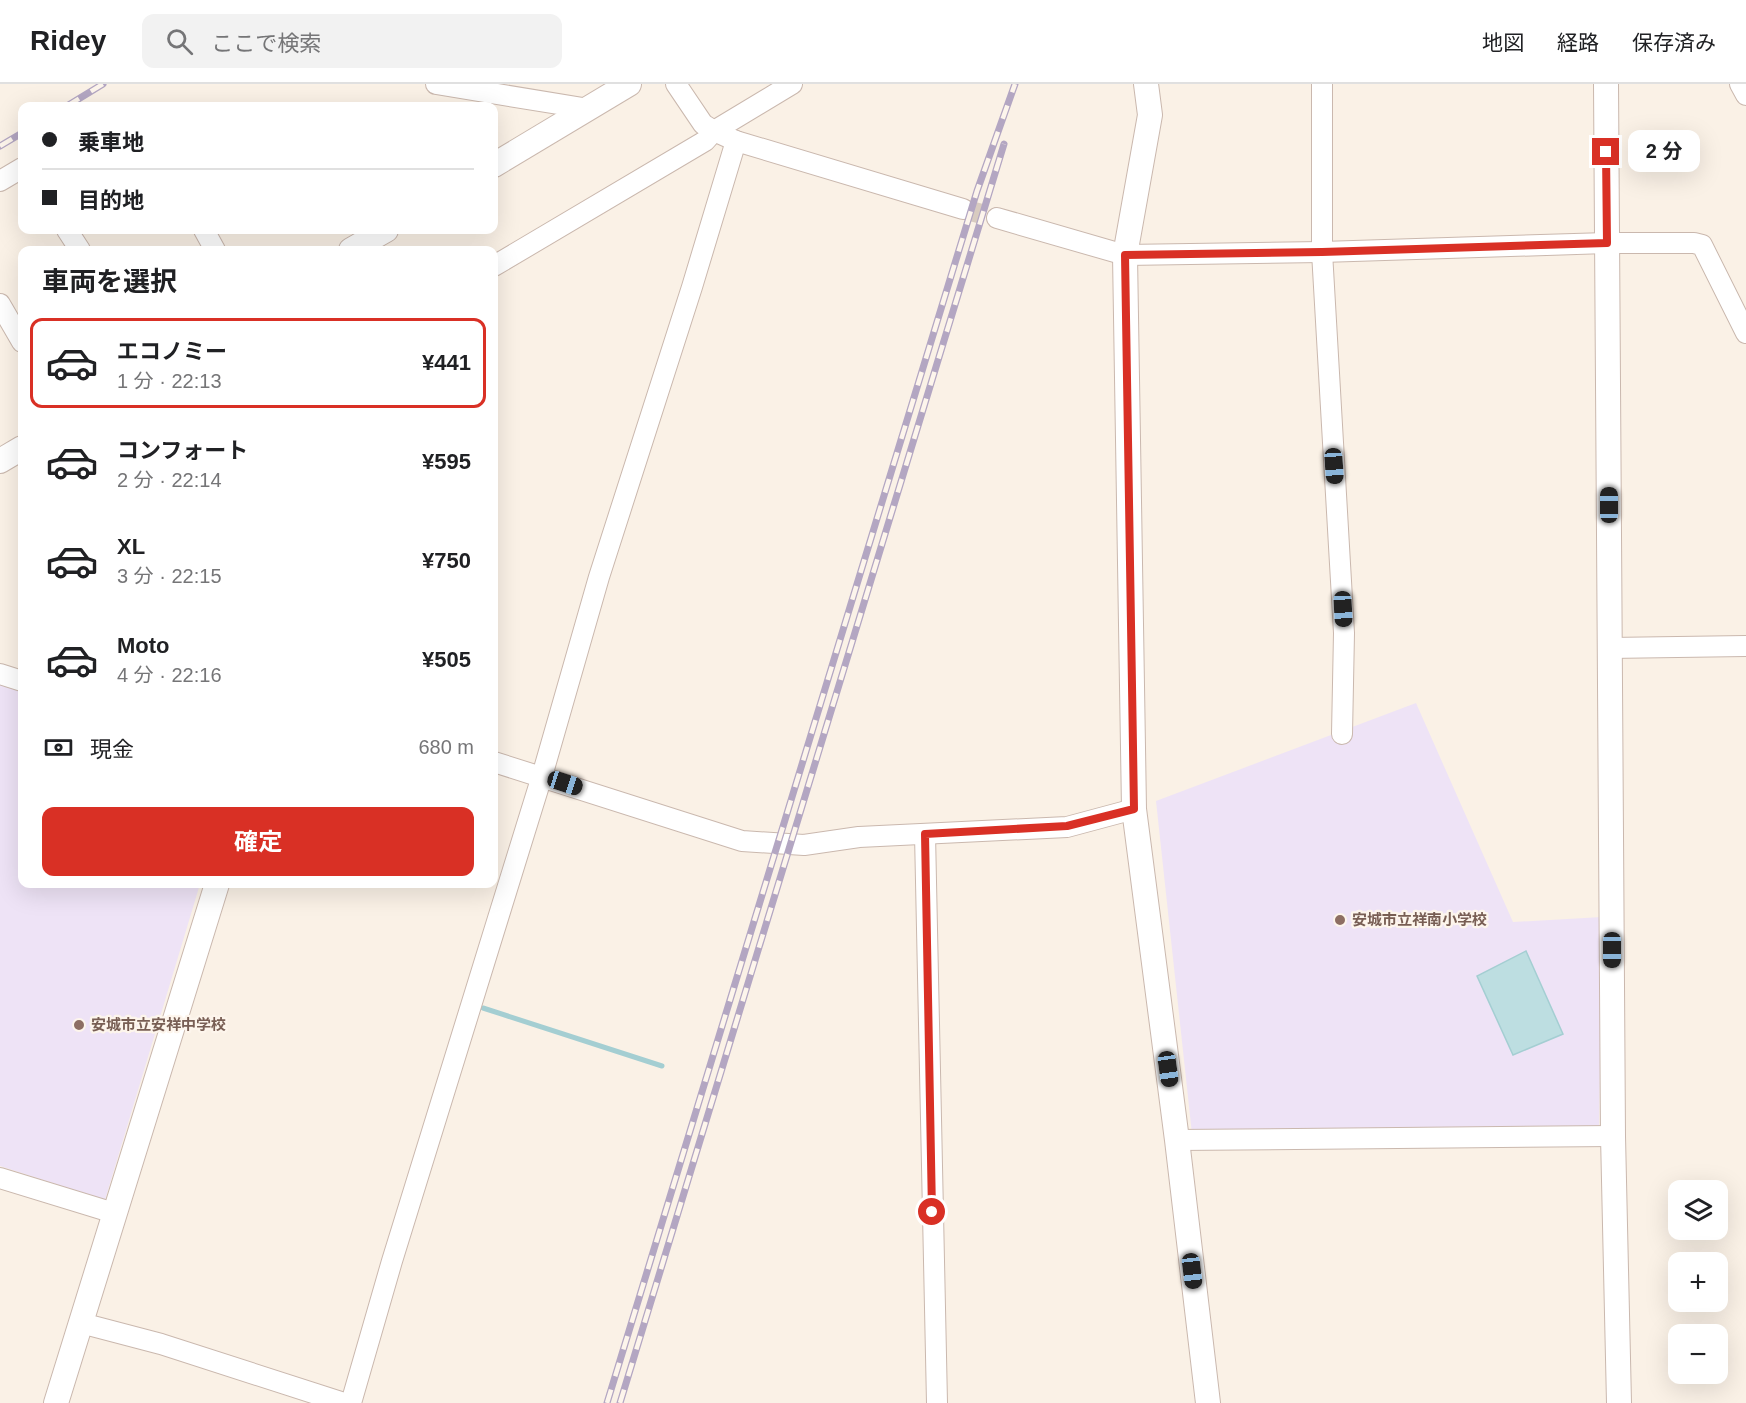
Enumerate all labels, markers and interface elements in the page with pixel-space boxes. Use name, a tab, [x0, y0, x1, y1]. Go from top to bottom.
search box	[142, 14, 562, 68]
text: Ridey	[30, 25, 106, 56]
icon: search	[163, 25, 196, 58]
text: ここで検索	[211, 31, 321, 56]
text: 地図	[1482, 31, 1524, 54]
text: 経路	[1557, 31, 1599, 54]
text: 保存済み	[1632, 31, 1716, 54]
text: 乗車地	[78, 130, 144, 155]
callout: 2 分	[1627, 131, 1699, 173]
route end	[1592, 138, 1619, 165]
text: 2 分	[1646, 140, 1682, 162]
text: 目的地	[78, 188, 144, 213]
text: 車両を選択	[42, 267, 177, 297]
icon: car	[45, 336, 99, 390]
text: エコノミー	[117, 339, 227, 364]
text: ¥441	[422, 350, 471, 375]
text: 1 分 · 22:13	[117, 370, 222, 392]
icon: car	[45, 435, 99, 489]
text: コンフォート	[117, 438, 248, 463]
car	[1324, 447, 1344, 485]
text: ¥595	[422, 449, 471, 474]
text: 2 分 · 22:14	[117, 469, 222, 491]
car	[1600, 487, 1618, 523]
icon: car	[45, 534, 99, 588]
text: XL	[117, 534, 145, 559]
text: ¥750	[422, 548, 471, 573]
text: 3 分 · 22:15	[117, 565, 222, 587]
car	[1333, 591, 1353, 627]
icon: car	[45, 633, 99, 687]
text: Moto	[117, 633, 170, 658]
text: ¥505	[422, 647, 471, 672]
text: 4 分 · 22:16	[117, 664, 222, 686]
icon: cash	[42, 731, 75, 764]
text: 680 m	[418, 736, 474, 758]
text: 現金	[90, 737, 134, 762]
car	[545, 769, 585, 797]
button: 確定	[42, 807, 474, 876]
place label: 安城市立祥南小学校	[1352, 911, 1487, 928]
marker: 安城市立祥南小学校	[1333, 913, 1347, 927]
car	[1603, 932, 1621, 968]
place label: 安城市立安祥中学校	[91, 1016, 226, 1033]
marker: 安城市立安祥中学校	[72, 1018, 86, 1032]
car	[1157, 1050, 1179, 1088]
map controls	[1668, 1180, 1728, 1384]
button: layers	[1668, 1180, 1728, 1240]
route start	[918, 1198, 945, 1225]
car	[1181, 1252, 1203, 1290]
button: +	[1668, 1252, 1728, 1312]
button: −	[1668, 1324, 1728, 1384]

